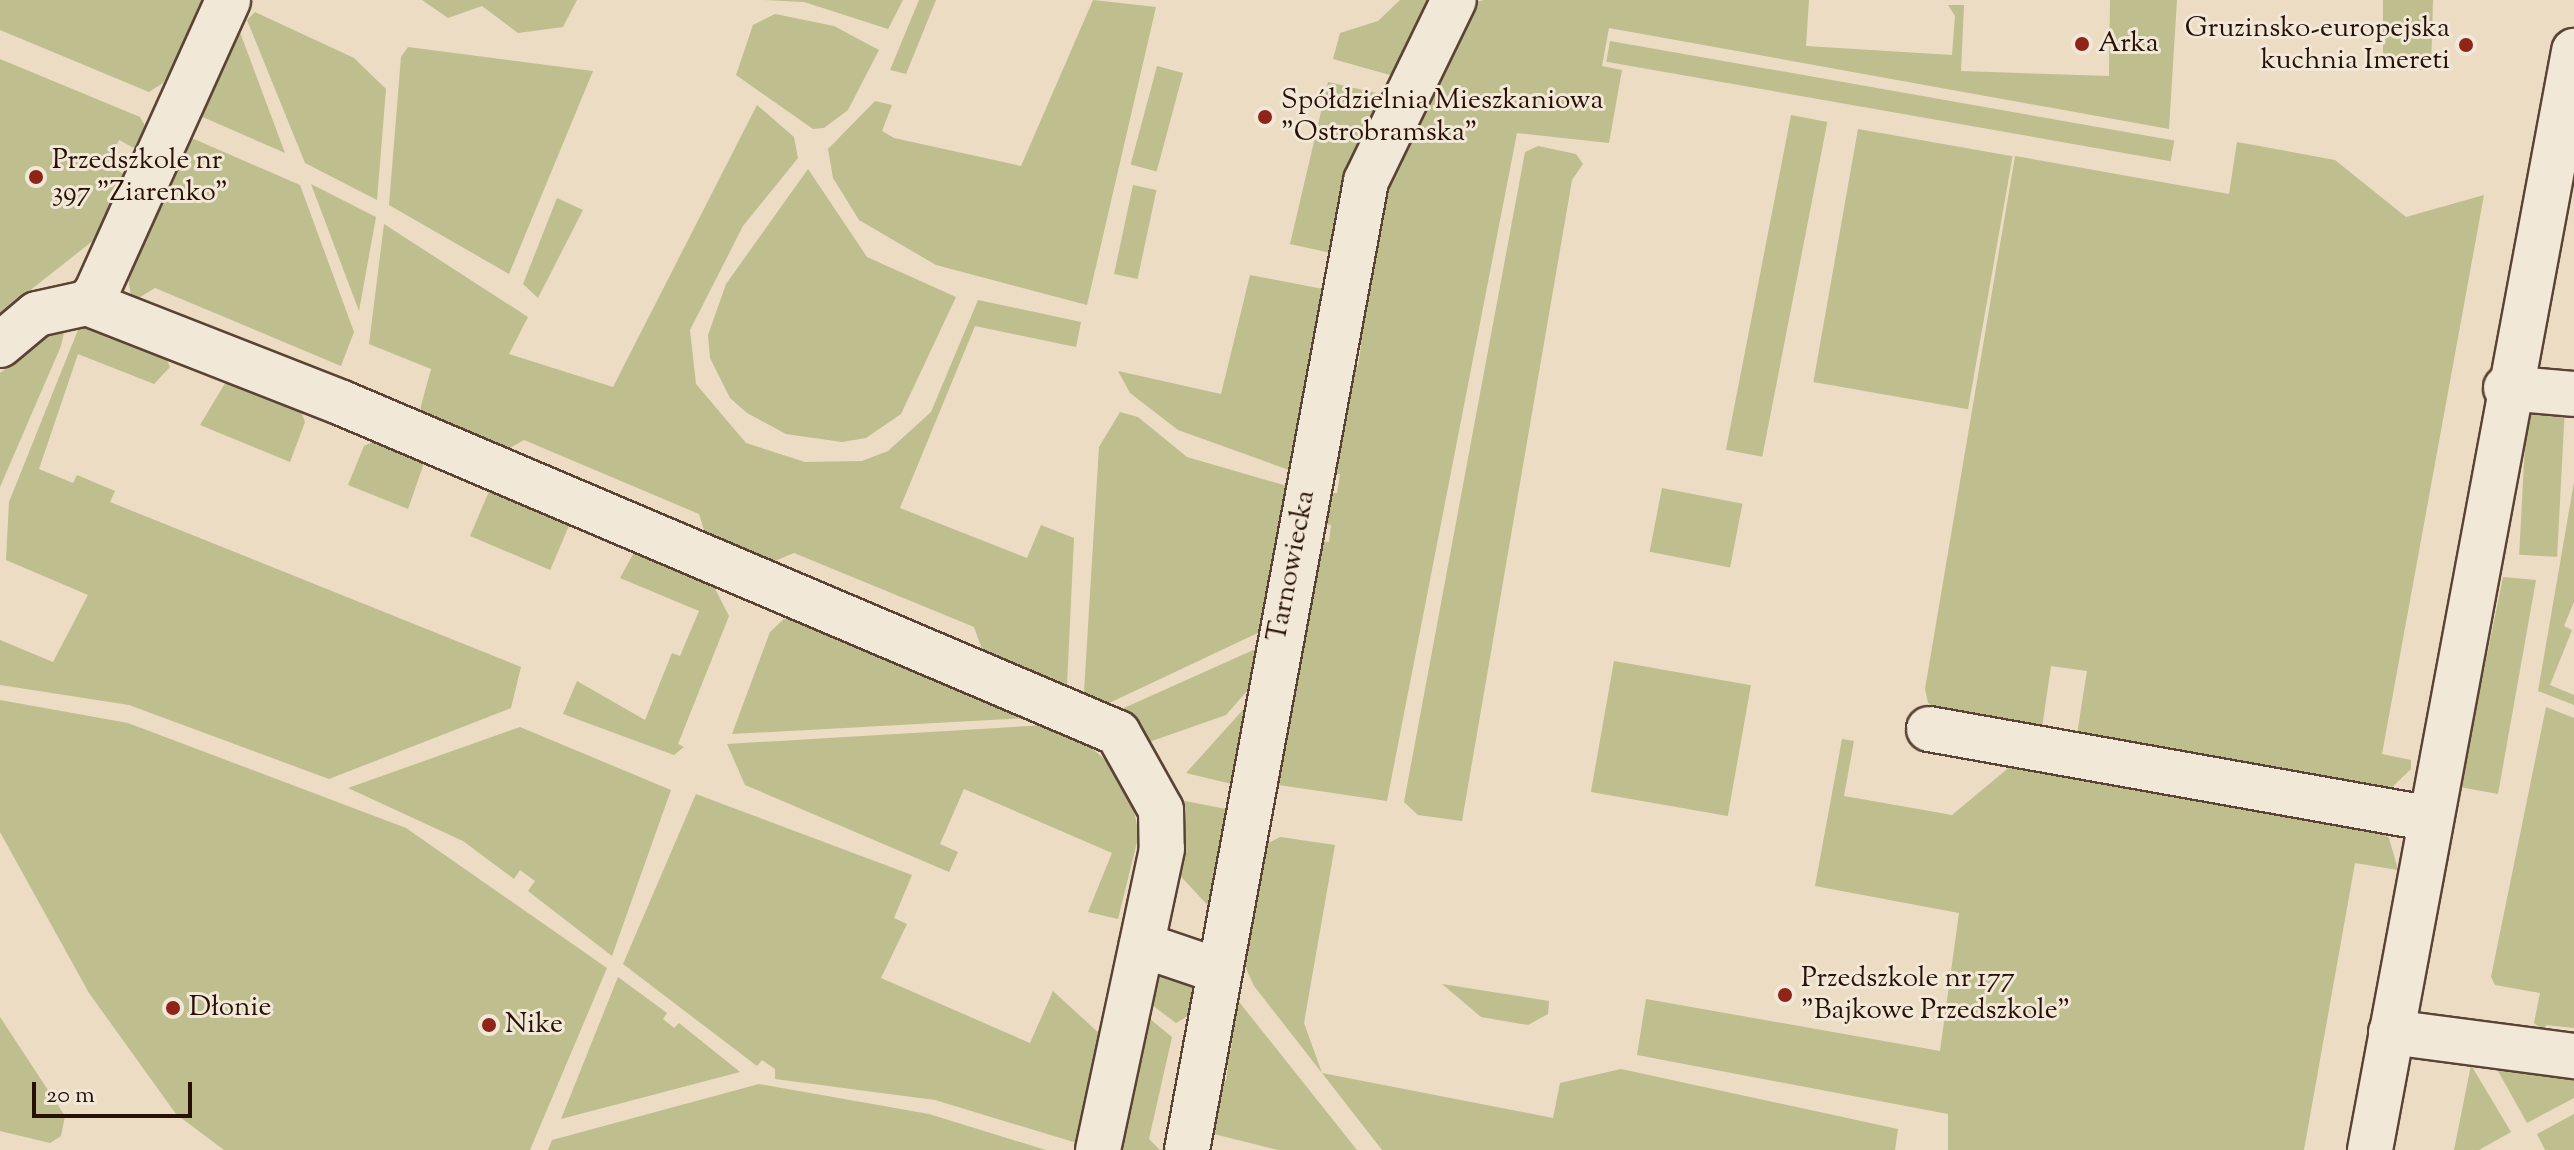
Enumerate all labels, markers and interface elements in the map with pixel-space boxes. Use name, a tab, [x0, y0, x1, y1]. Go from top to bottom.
place label: Gruzinsko-europejska kuchnia Imereti	[2185, 12, 2450, 78]
place label: Arka	[2098, 27, 2159, 61]
marker: Arka	[2073, 35, 2091, 53]
marker: Gruzinsko-europejska kuchnia Imereti	[2457, 36, 2475, 54]
place label: Spółdzielnia Mieszkaniowa "Ostrobramska"	[1281, 84, 1603, 150]
marker: Spółdzielnia Mieszkaniowa "Ostrobramska"	[1256, 108, 1274, 126]
place label: Przedszkole nr 397 "Ziarenko"	[52, 144, 228, 210]
marker: Przedszkole nr 397 "Ziarenko"	[27, 168, 45, 186]
street label: Tarnowiecka	[1261, 487, 1323, 645]
place label: Przedszkole nr 177 "Bajkowe Przedszkole"	[1801, 962, 2070, 1028]
marker: Przedszkole nr 177 "Bajkowe Przedszkole"	[1776, 986, 1794, 1004]
place label: Dłonie	[189, 991, 271, 1025]
marker: Dłonie	[164, 999, 182, 1017]
place label: Nike	[505, 1008, 563, 1042]
marker: Nike	[480, 1016, 498, 1034]
scale bar	[36, 1066, 196, 1116]
text: 20 m	[46, 1079, 95, 1113]

